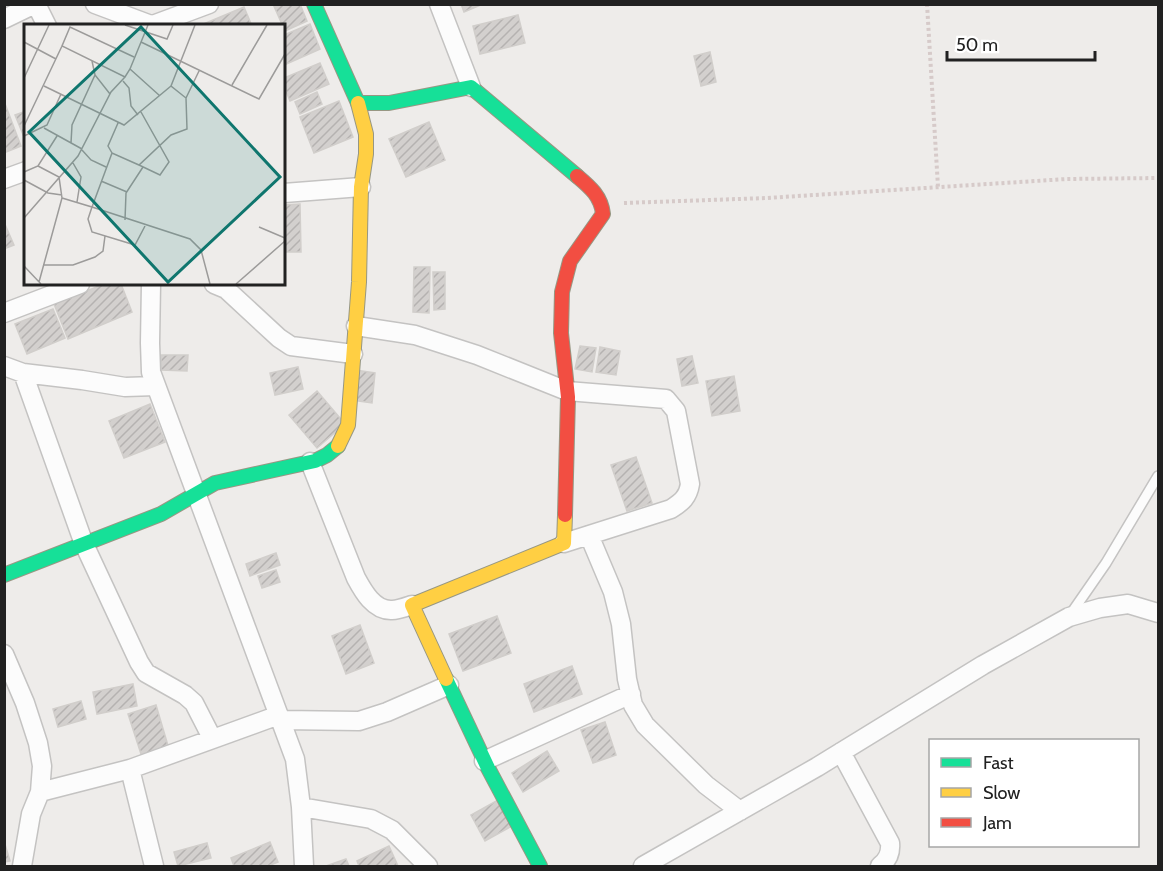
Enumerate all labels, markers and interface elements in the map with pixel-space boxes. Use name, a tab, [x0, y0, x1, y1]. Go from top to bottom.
inset map	[24, 24, 285, 285]
scale bar	[947, 24, 1096, 62]
text: 50 m	[956, 34, 998, 56]
legend	[929, 739, 1139, 847]
text: Fast	[983, 752, 1014, 774]
text: Slow	[983, 782, 1020, 804]
text: Jam	[982, 812, 1012, 834]

